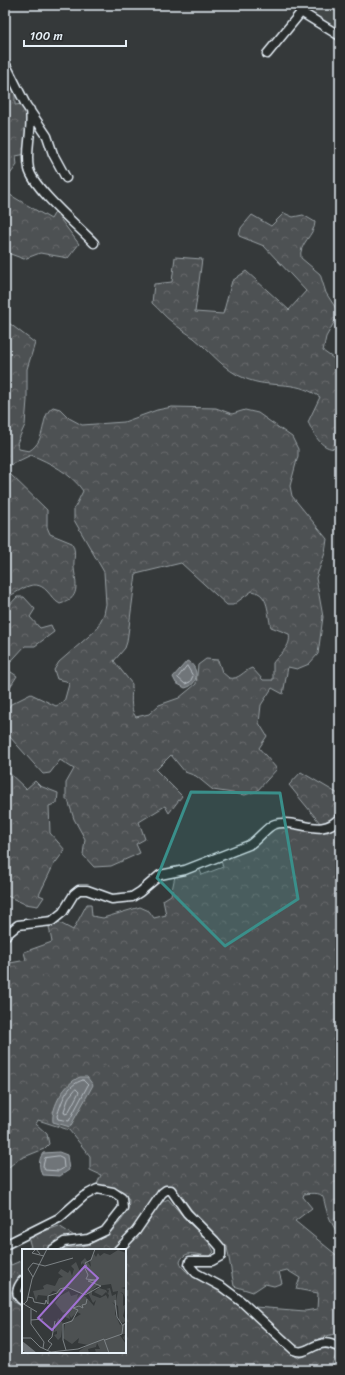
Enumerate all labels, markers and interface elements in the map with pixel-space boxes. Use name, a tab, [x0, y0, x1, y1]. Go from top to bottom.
scale bar	[24, 22, 126, 48]
text: 100 m	[30, 25, 63, 47]
inset map	[22, 1249, 126, 1353]

